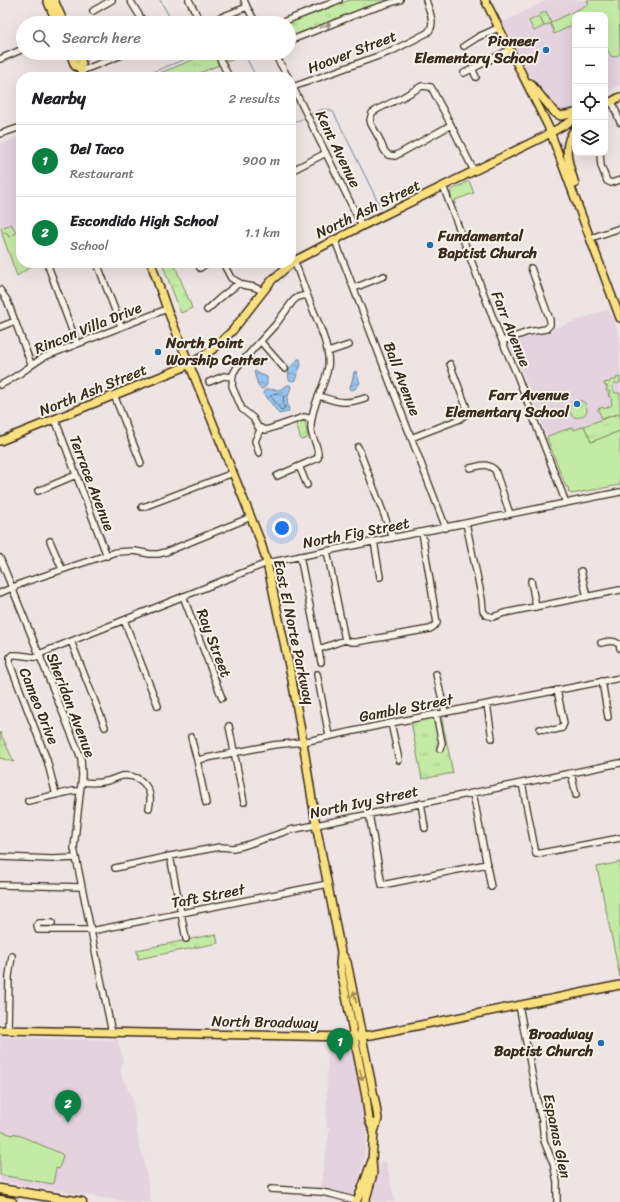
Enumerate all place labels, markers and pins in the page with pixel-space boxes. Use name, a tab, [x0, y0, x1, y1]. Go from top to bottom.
place label: Pioneer Elementary School	[414, 28, 540, 71]
marker: Pioneer Elementary School	[541, 45, 551, 55]
place label: Fundamental Baptist Church	[437, 223, 537, 266]
marker: Fundamental Baptist Church	[425, 240, 435, 250]
place label: North Point Worship Center	[165, 330, 268, 373]
marker: North Point Worship Center	[153, 347, 163, 357]
place label: Farr Avenue Elementary School	[445, 382, 570, 425]
marker: Farr Avenue Elementary School	[572, 399, 582, 409]
place label: Broadway Baptist Church	[494, 1021, 594, 1064]
pin: 1	[327, 1028, 353, 1061]
marker: Broadway Baptist Church	[596, 1038, 606, 1048]
pin: 2	[55, 1090, 81, 1123]

